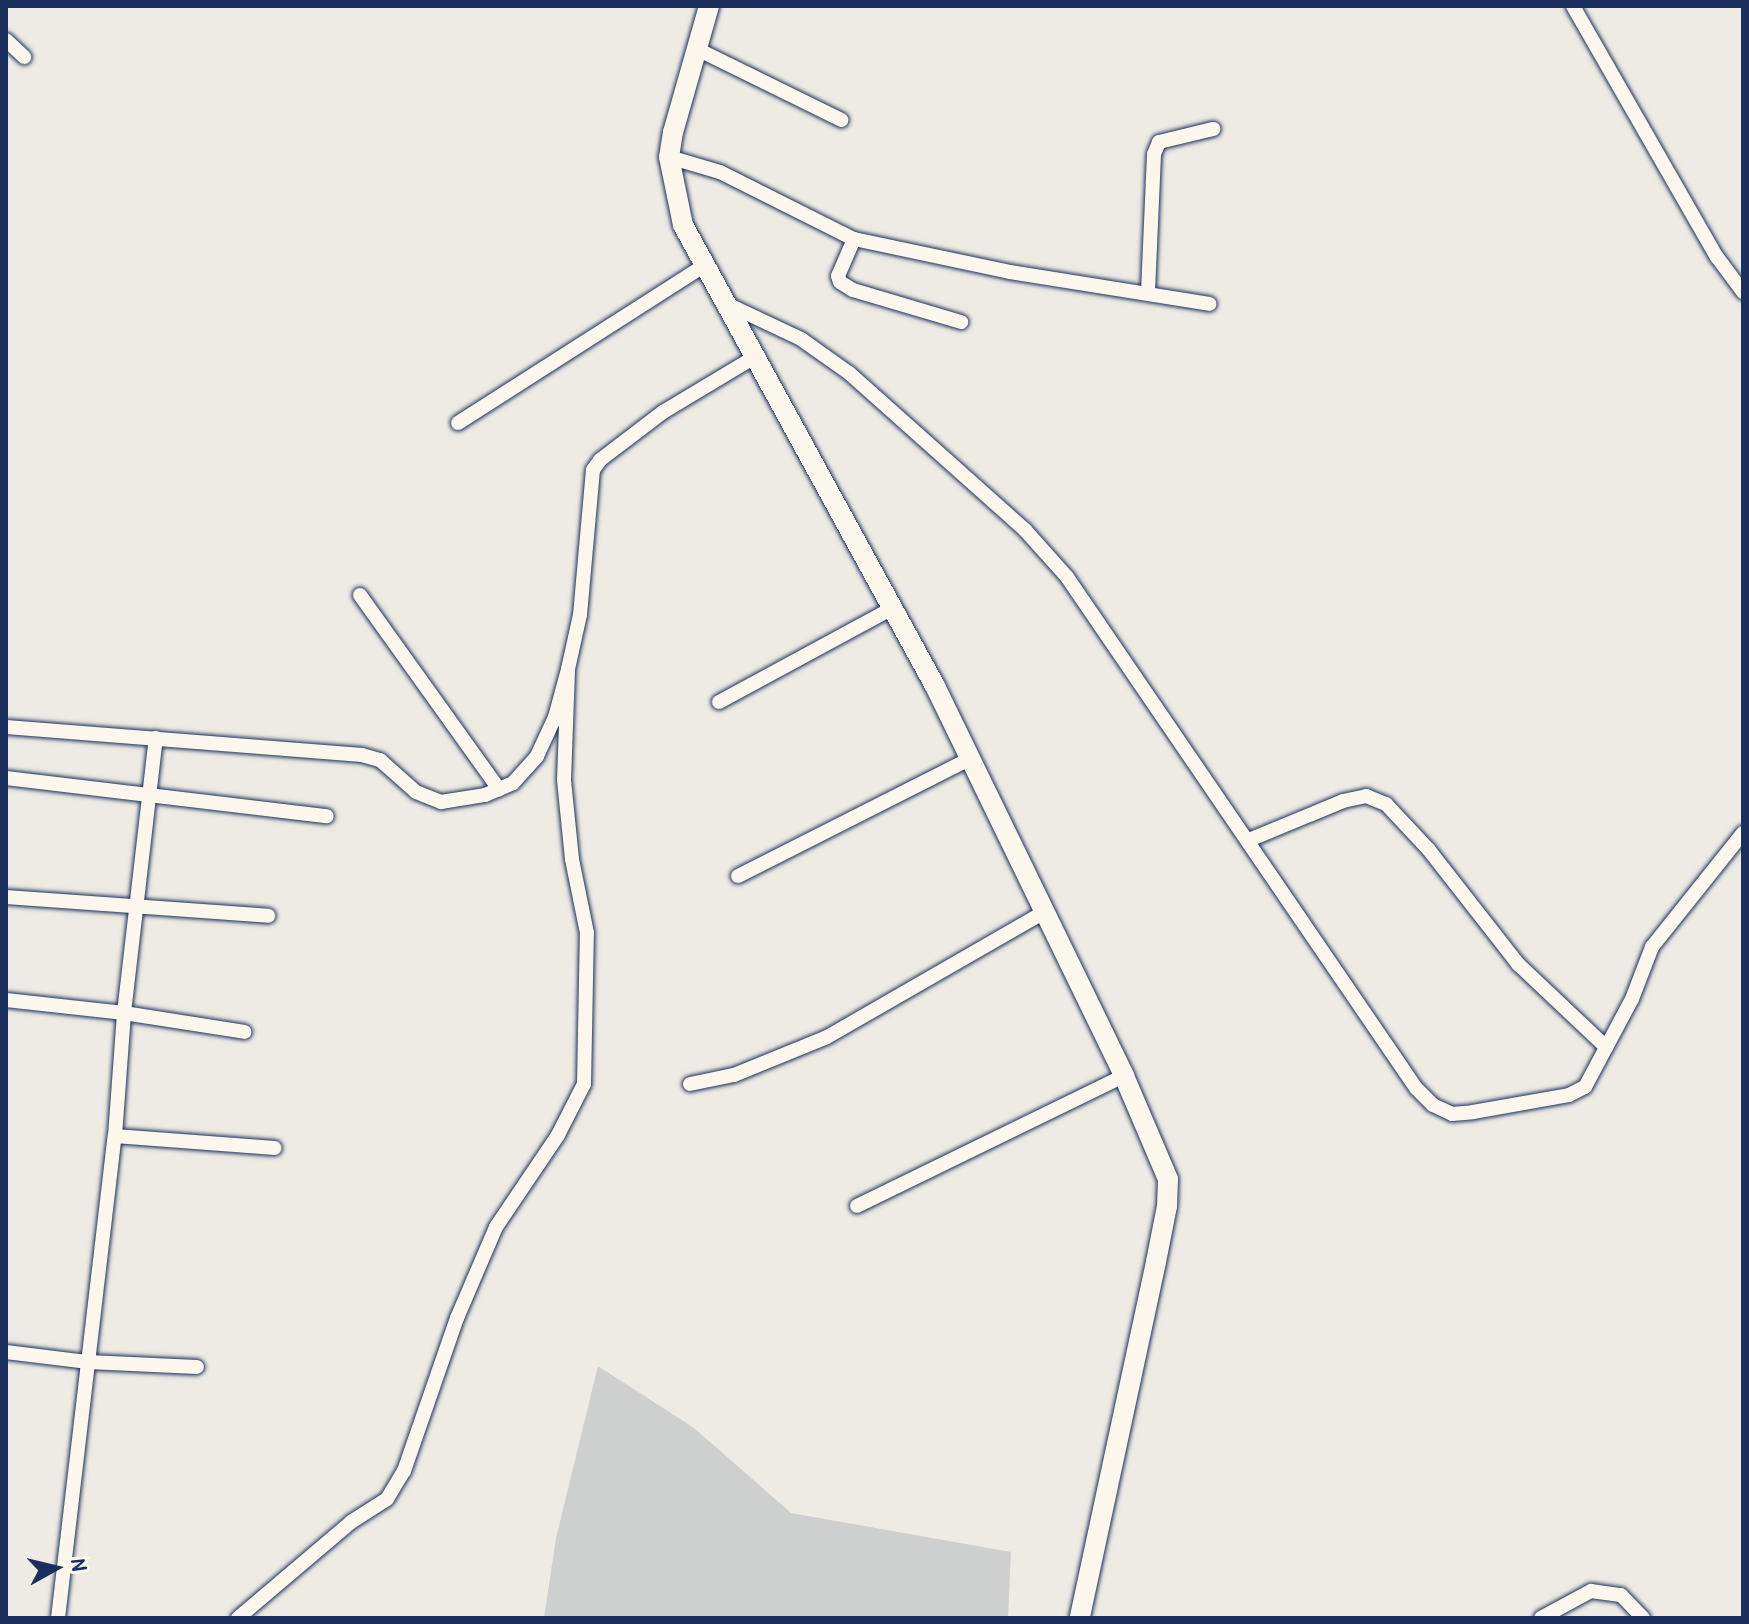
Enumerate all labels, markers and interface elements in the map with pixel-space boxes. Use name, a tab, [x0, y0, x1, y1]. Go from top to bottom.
north arrow	[16, 1528, 96, 1608]
text: N	[64, 1557, 95, 1573]

